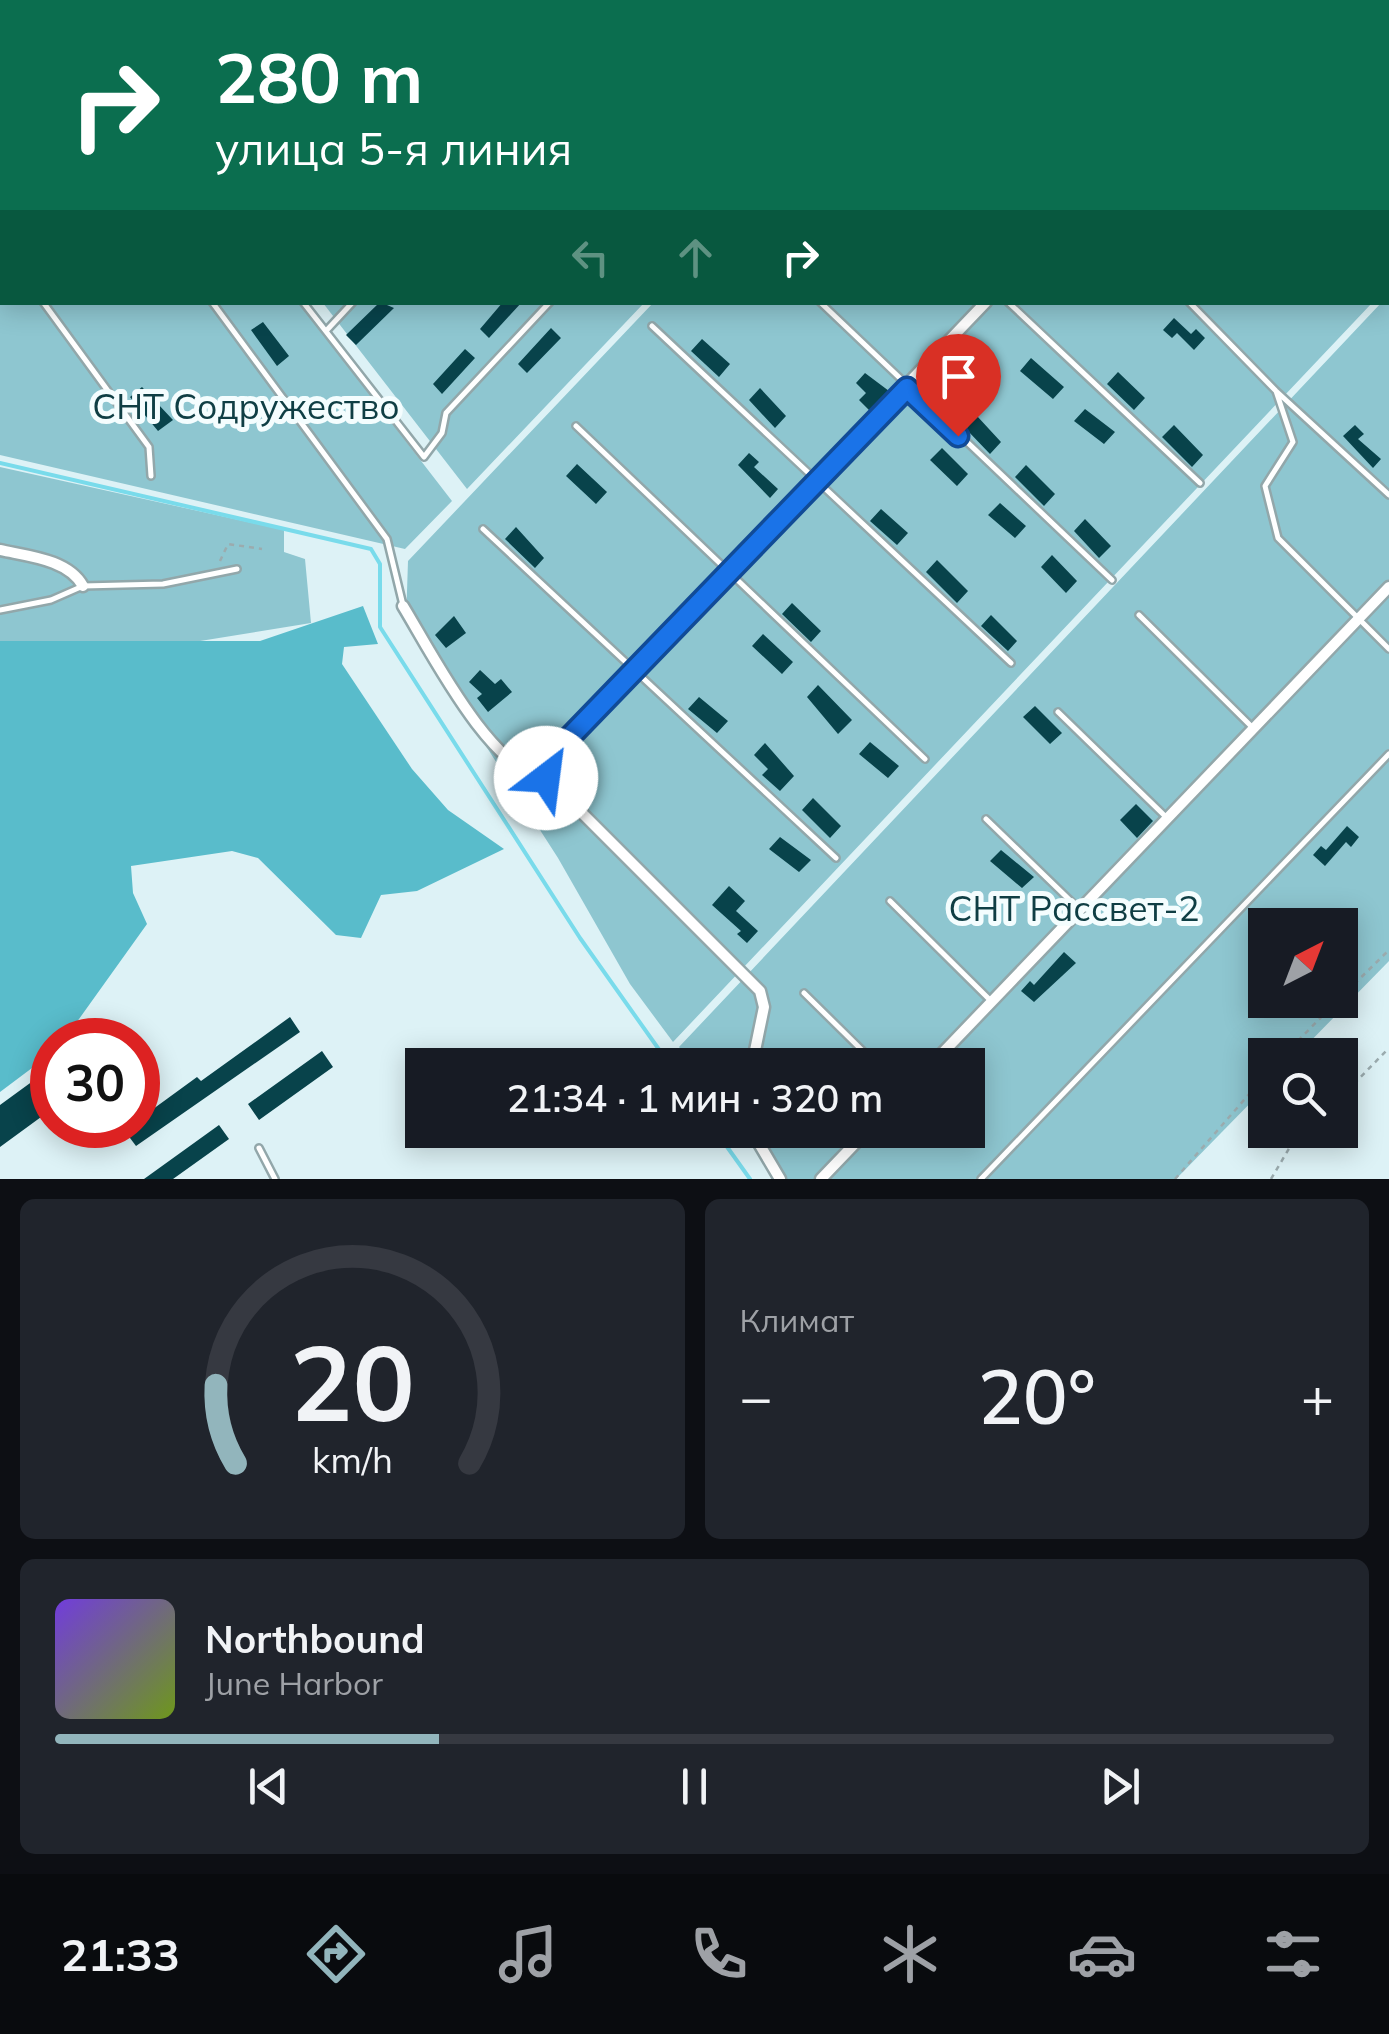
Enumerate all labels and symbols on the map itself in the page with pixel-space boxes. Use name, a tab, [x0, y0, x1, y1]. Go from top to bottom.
pin	[916, 334, 1001, 437]
park label: СНТ Содружество	[92, 384, 400, 428]
position arrow	[494, 726, 598, 830]
park label: СНТ Рассвет-2	[949, 886, 1199, 930]
north arrow	[1248, 908, 1358, 1018]
speed limit sign: 30	[30, 1018, 160, 1148]

